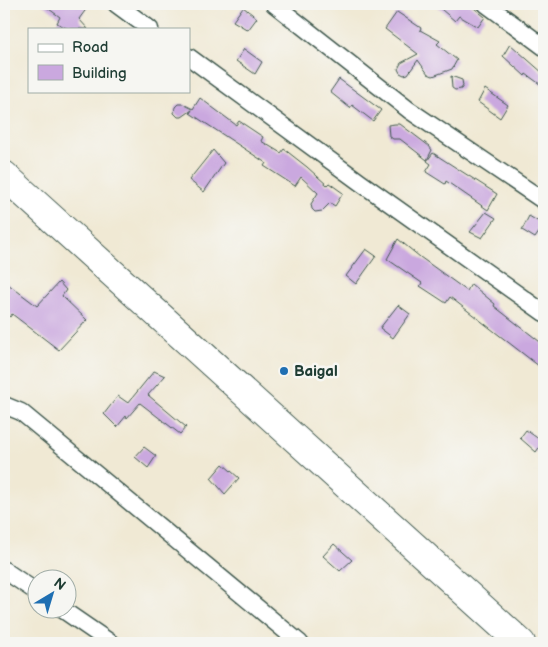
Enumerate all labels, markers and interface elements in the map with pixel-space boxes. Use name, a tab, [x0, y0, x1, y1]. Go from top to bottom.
legend	[28, 28, 190, 92]
text: Road	[72, 38, 108, 57]
text: Building	[72, 64, 127, 83]
place label: Baigal	[294, 362, 338, 381]
marker: Baigal	[278, 365, 290, 377]
north arrow	[28, 570, 78, 620]
text: N	[50, 574, 69, 594]

